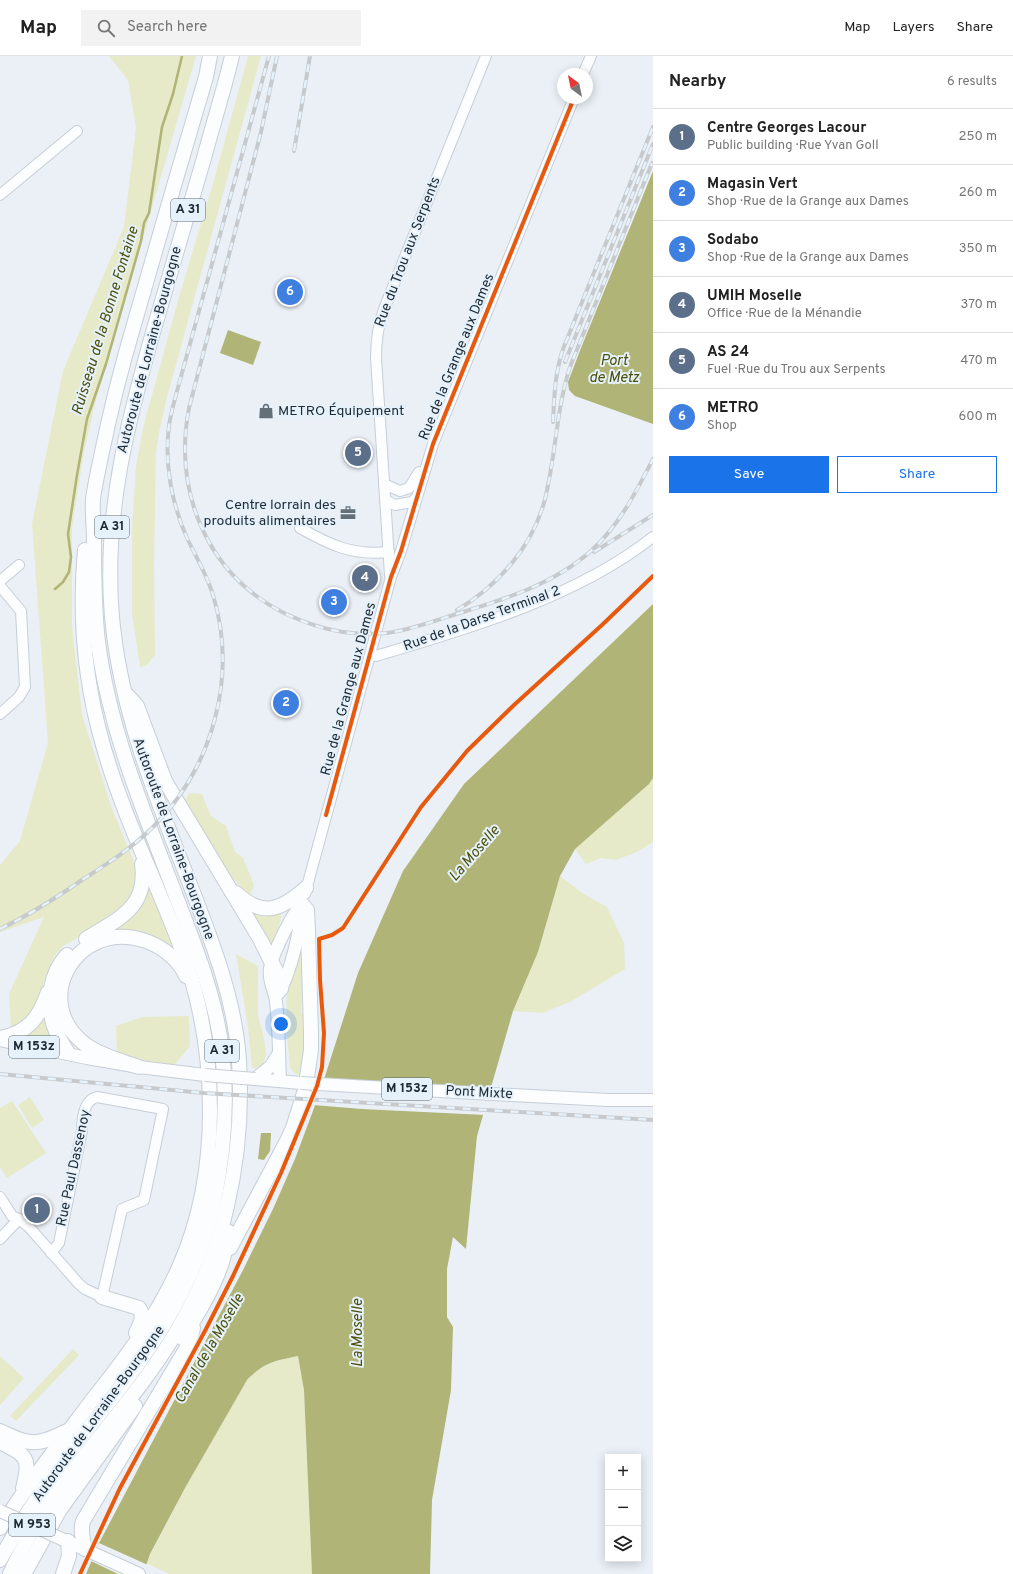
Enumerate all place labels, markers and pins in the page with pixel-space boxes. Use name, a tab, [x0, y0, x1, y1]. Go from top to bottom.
pin: 6	[277, 277, 303, 307]
shop icon: METRO Équipement	[257, 402, 275, 420]
place label: METRO Équipement	[278, 402, 404, 420]
pin: 5	[345, 438, 371, 468]
place label: Centre lorrain des produits alimentaires	[204, 497, 336, 530]
office icon: Centre lorrain des produits alimentaires	[339, 504, 357, 522]
pin: 4	[352, 563, 378, 593]
pin: 3	[321, 587, 347, 617]
pin: 2	[273, 688, 299, 718]
pin: 1	[24, 1195, 50, 1225]

